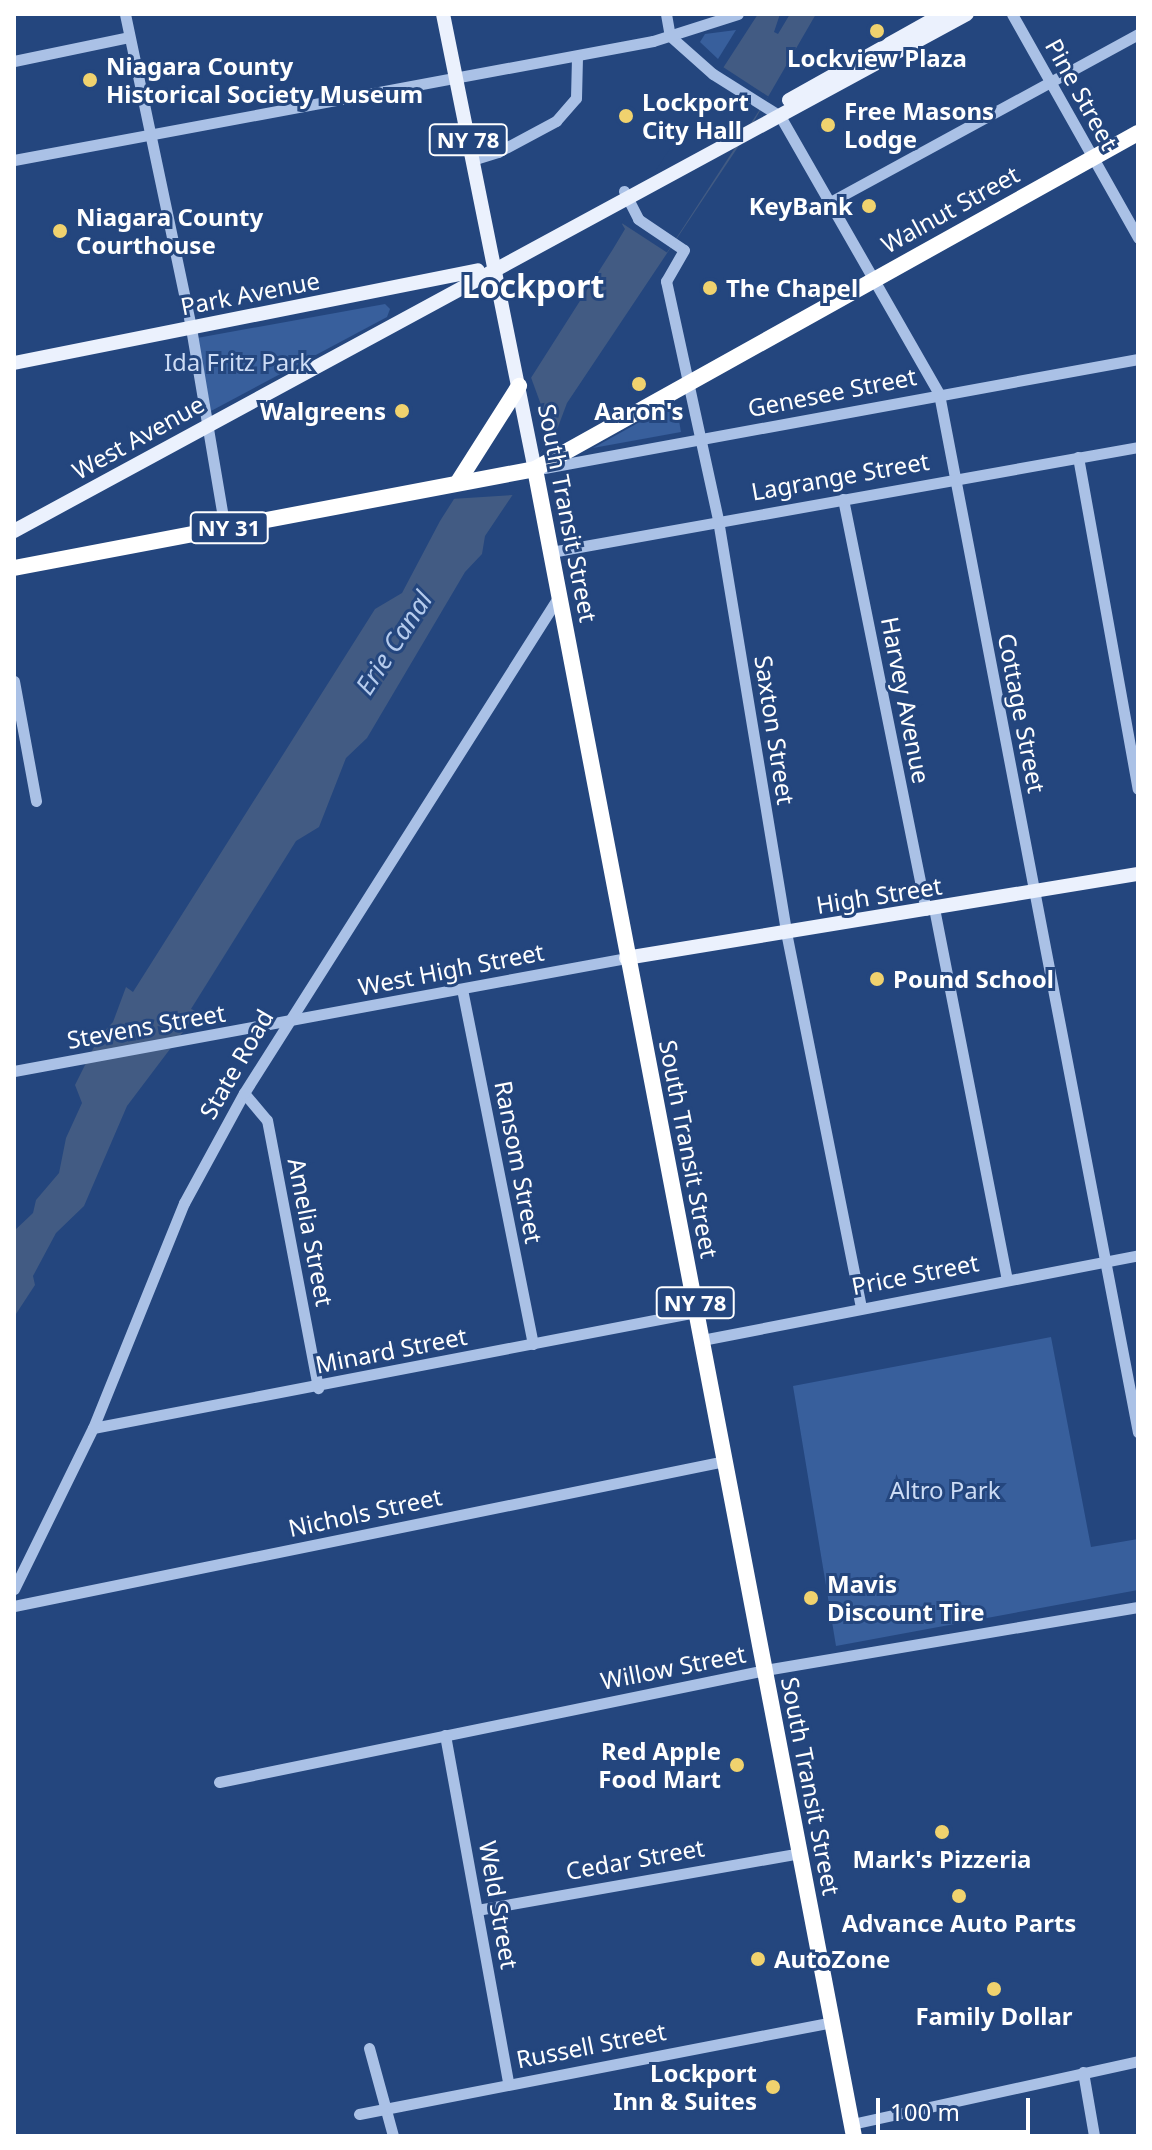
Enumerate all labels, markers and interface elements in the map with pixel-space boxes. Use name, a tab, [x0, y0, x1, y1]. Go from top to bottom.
marker: Lockview Plaza	[868, 22, 886, 40]
street label: Pine Street	[1040, 34, 1124, 154]
place label: Lockview Plaza	[787, 44, 967, 72]
place label: Niagara County Historical Society Museum	[106, 52, 423, 108]
marker: Niagara County Historical Society Museum	[81, 71, 99, 89]
place label: Lockport City Hall	[642, 88, 749, 144]
place label: Free Masons Lodge	[844, 97, 994, 153]
marker: Lockport City Hall	[617, 107, 635, 125]
marker: Free Masons Lodge	[819, 116, 837, 134]
road number: NY 78	[428, 122, 508, 158]
street label: Walnut Street	[876, 159, 1024, 259]
place label: KeyBank	[749, 192, 853, 220]
marker: KeyBank	[860, 197, 878, 215]
place label: Niagara County Courthouse	[76, 203, 263, 259]
marker: Niagara County Courthouse	[51, 222, 69, 240]
street label: Park Avenue	[178, 265, 322, 321]
district label: Lockport	[462, 267, 604, 305]
place label: The Chapel	[726, 274, 858, 302]
marker: The Chapel	[701, 279, 719, 297]
park label: Ida Fritz Park	[164, 348, 312, 376]
street label: Genesee Street	[745, 362, 919, 422]
marker: Aaron's	[630, 375, 648, 393]
street label: West Avenue	[67, 389, 209, 485]
place label: Walgreens	[260, 397, 386, 425]
place label: Aaron's	[594, 397, 684, 425]
street label: South Transit Street	[533, 401, 603, 625]
marker: Walgreens	[393, 402, 411, 420]
street label: Lagrange Street	[749, 446, 931, 506]
road number: NY 31	[189, 510, 269, 546]
water label: Erie Canal	[349, 586, 439, 700]
street label: Harvey Avenue	[876, 614, 936, 786]
street label: Cottage Street	[992, 631, 1052, 795]
street label: Saxton Street	[749, 653, 801, 807]
street label: High Street	[814, 871, 944, 919]
street label: West High Street	[356, 937, 546, 1001]
place label: Pound School	[893, 965, 1054, 993]
marker: Pound School	[868, 970, 886, 988]
street label: Stevens Street	[65, 998, 227, 1054]
street label: State Road	[193, 1004, 279, 1124]
street label: South Transit Street	[654, 1037, 724, 1261]
street label: Ransom Street	[489, 1078, 549, 1246]
street label: Amelia Street	[283, 1155, 339, 1309]
street label: Price Street	[849, 1248, 981, 1300]
road number: NY 78	[655, 1285, 735, 1321]
street label: Minard Street	[313, 1321, 469, 1379]
park label: Altro Park	[889, 1476, 1001, 1504]
street label: Nichols Street	[286, 1482, 444, 1542]
place label: Mavis Discount Tire	[827, 1570, 985, 1626]
marker: Mavis Discount Tire	[802, 1589, 820, 1607]
street label: Willow Street	[598, 1639, 748, 1695]
street label: South Transit Street	[776, 1674, 846, 1898]
place label: Red Apple Food Mart	[598, 1737, 721, 1793]
marker: Red Apple Food Mart	[728, 1756, 746, 1774]
marker: Mark's Pizzeria	[933, 1823, 951, 1841]
street label: Cedar Street	[564, 1833, 706, 1885]
street label: Weld Street	[474, 1839, 524, 1971]
place label: Mark's Pizzeria	[853, 1845, 1031, 1873]
marker: Advance Auto Parts	[950, 1887, 968, 1905]
place label: Advance Auto Parts	[842, 1909, 1076, 1937]
place label: AutoZone	[774, 1945, 890, 1973]
marker: AutoZone	[749, 1950, 767, 1968]
marker: Family Dollar	[985, 1980, 1003, 1998]
place label: Family Dollar	[915, 2002, 1073, 2030]
street label: Russell Street	[514, 2016, 668, 2074]
place label: Lockport Inn & Suites	[613, 2059, 757, 2115]
marker: Lockport Inn & Suites	[764, 2078, 782, 2096]
scale bar	[880, 2082, 1034, 2132]
text: 100 m	[890, 2095, 960, 2128]

